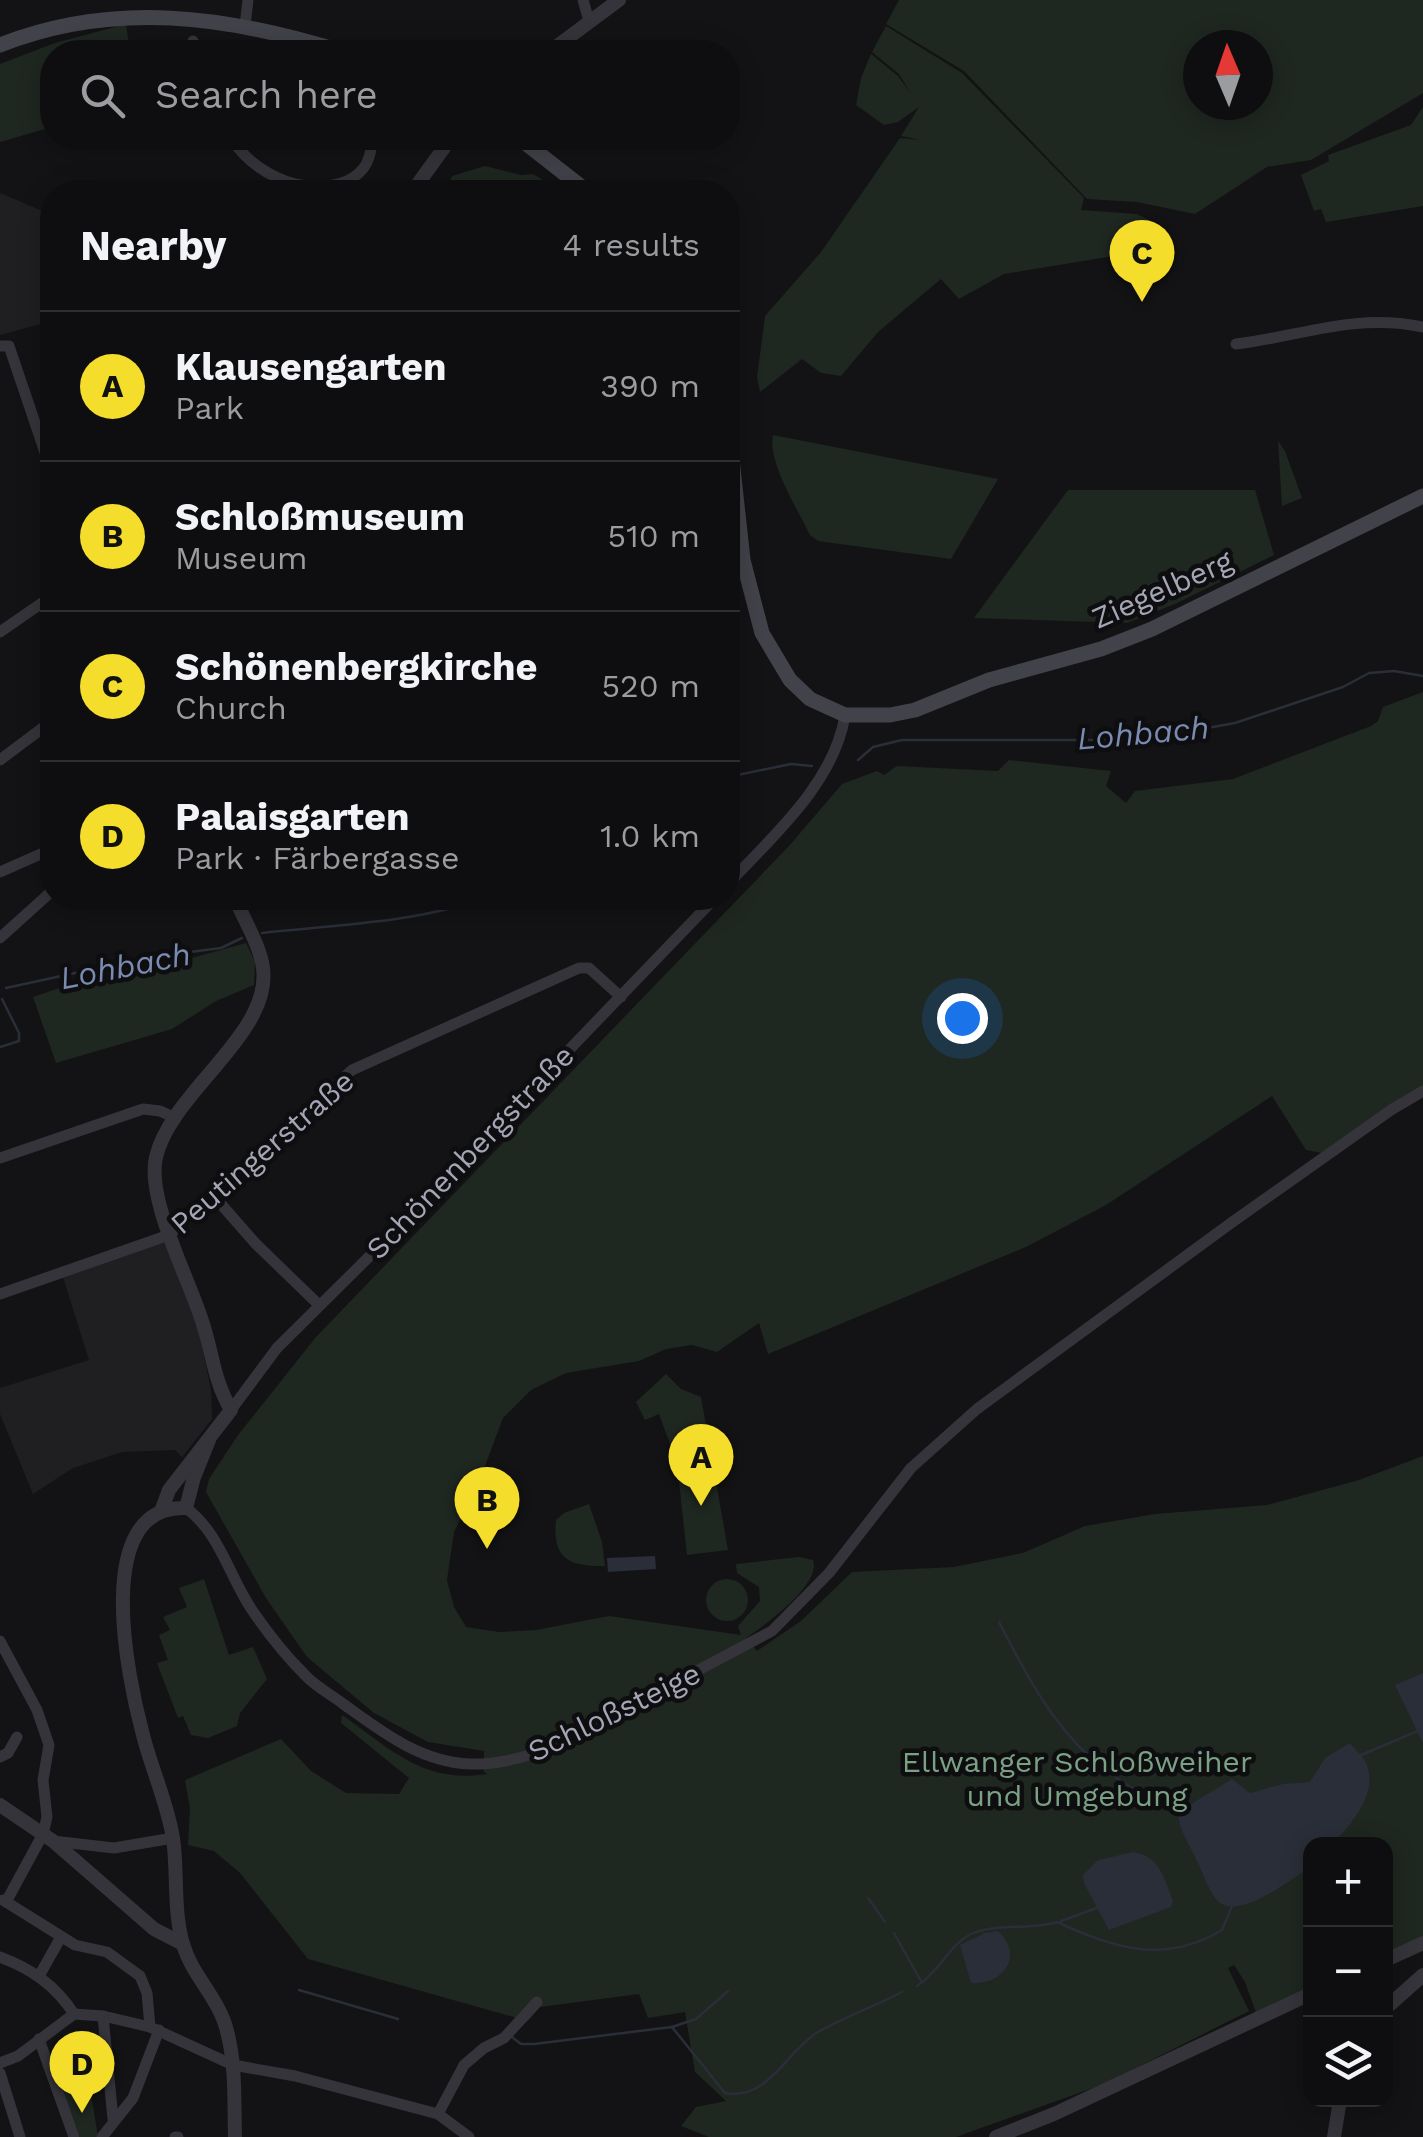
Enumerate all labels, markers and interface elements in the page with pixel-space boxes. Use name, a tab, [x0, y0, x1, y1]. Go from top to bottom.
north arrow	[1183, 30, 1273, 120]
search box	[40, 40, 740, 150]
icon: search	[75, 68, 130, 123]
text: Search here	[155, 73, 378, 117]
pin: C	[1110, 220, 1174, 302]
text: Nearby	[80, 221, 227, 270]
text: 4 results	[562, 226, 700, 264]
text: Klausengarten	[175, 345, 447, 389]
text: A	[102, 367, 123, 405]
text: 390 m	[600, 367, 700, 405]
text: Park	[175, 389, 244, 427]
text: Schloßmuseum	[175, 495, 465, 539]
text: B	[102, 517, 123, 555]
text: 510 m	[608, 517, 700, 555]
text: Museum	[175, 539, 307, 577]
street label: Ziegelberg	[1086, 542, 1238, 636]
text: Schönenbergkirche	[175, 645, 537, 689]
text: C	[102, 667, 123, 705]
text: 520 m	[601, 667, 700, 705]
text: Church	[175, 689, 287, 727]
water label: Lohbach	[1075, 708, 1211, 758]
text: Palaisgarten	[175, 795, 410, 839]
text: D	[101, 817, 124, 855]
text: 1.0 km	[600, 817, 700, 855]
text: Park · Färbergasse	[175, 839, 459, 877]
water label: Lohbach	[56, 935, 194, 997]
your location	[937, 993, 988, 1044]
street label: Schönenbergstraße	[359, 1038, 581, 1266]
street label: Peutingerstraße	[163, 1063, 361, 1241]
pin: A	[668, 1424, 734, 1506]
pin: B	[454, 1466, 520, 1549]
street label: Schloßsteige	[522, 1655, 706, 1769]
park label: Ellwanger Schloßweiher und Umgebung	[902, 1744, 1252, 1813]
map controls	[1303, 1837, 1393, 2107]
button: +	[1303, 1837, 1393, 1927]
button: −	[1303, 1927, 1393, 2017]
button: layers	[1303, 2017, 1393, 2107]
pin: D	[49, 2030, 114, 2113]

